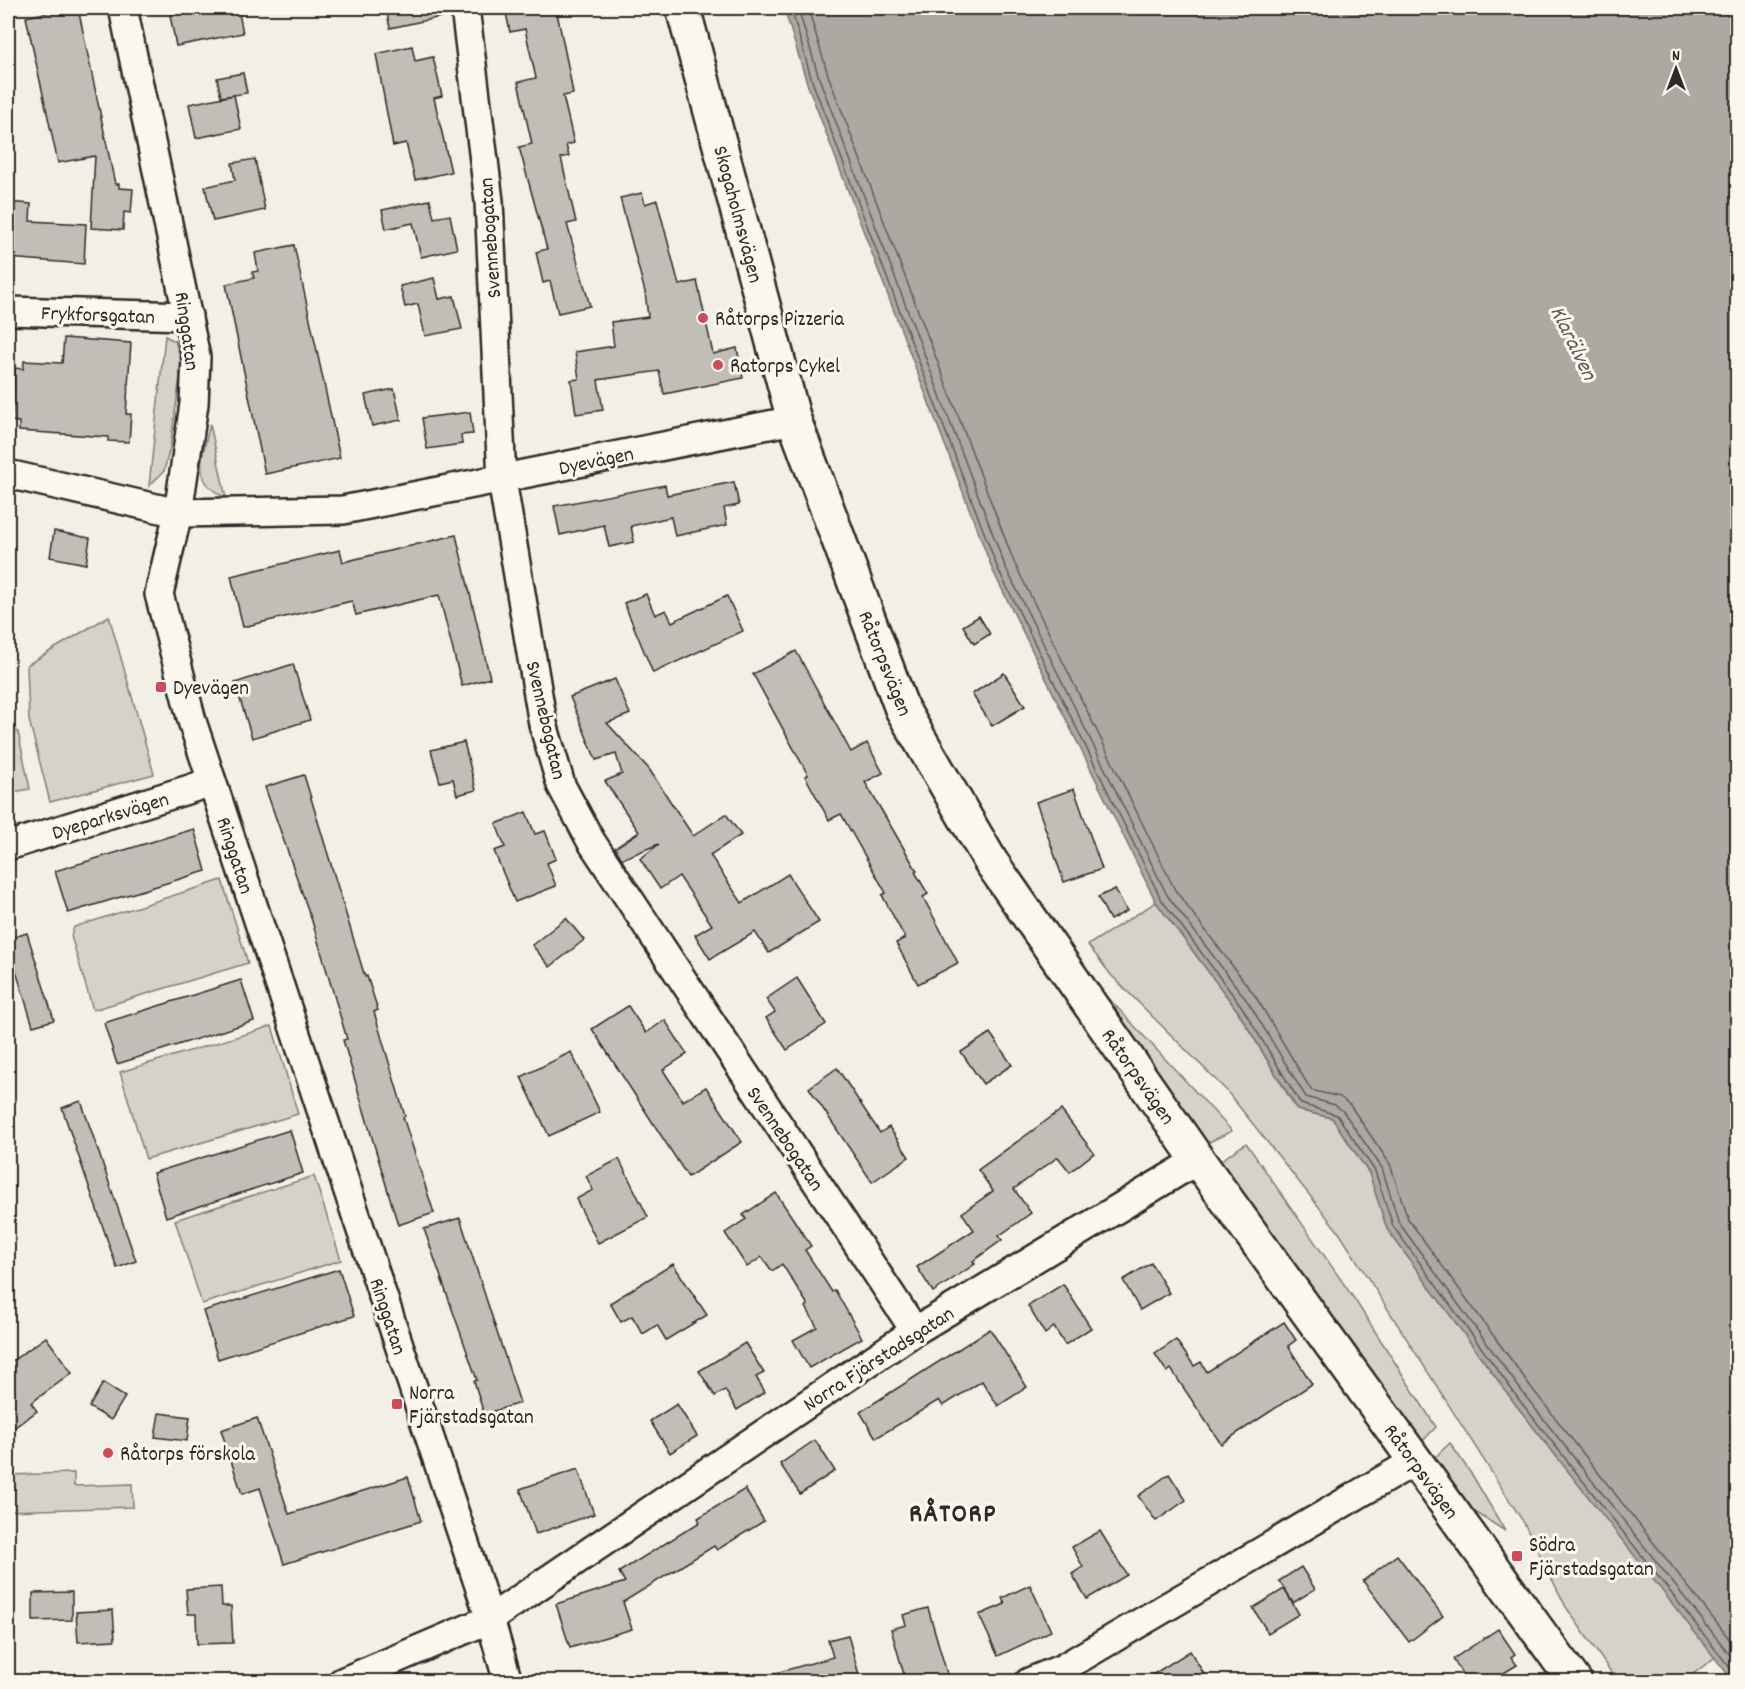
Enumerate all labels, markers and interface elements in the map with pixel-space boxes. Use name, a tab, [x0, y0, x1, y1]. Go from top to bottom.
north arrow	[1646, 39, 1706, 99]
text: N	[1672, 45, 1680, 68]
street label: Skogaholmsvägen	[703, 143, 769, 287]
street label: Svennebogatan	[473, 177, 511, 299]
street label: Ringgatan	[165, 290, 205, 373]
street label: Frykforsgatan	[40, 300, 155, 334]
water label: Klarälven	[1541, 301, 1603, 387]
place label: Råtorps Pizzeria	[715, 306, 845, 336]
marker: Råtorps Pizzeria	[696, 311, 710, 325]
place label: Ratorps Cykel	[730, 353, 840, 383]
marker: Ratorps Cykel	[711, 358, 725, 372]
street label: Dyevägen	[556, 440, 637, 486]
street label: Råtorpsvägen	[848, 607, 918, 721]
street label: Svennebogatan	[516, 659, 572, 783]
place label: Dyevägen	[173, 675, 249, 705]
marker: Dyevägen	[154, 680, 168, 694]
street label: Dyeparksvägen	[49, 786, 173, 850]
street label: Ringgatan	[207, 814, 260, 898]
street label: Råtorpsvägen	[1092, 1023, 1181, 1132]
street label: Svennebogatan	[737, 1081, 830, 1198]
street label: Ringgatan	[360, 1275, 413, 1359]
street label: Norra Fjärstadsgatan	[798, 1300, 961, 1421]
place label: Norra Fjärstadsgatan	[409, 1380, 534, 1434]
marker: Norra Fjärstadsgatan	[390, 1397, 404, 1411]
street label: Råtorpsvägen	[1375, 1419, 1464, 1527]
place label: Råtorps förskola	[120, 1441, 256, 1471]
marker: Råtorps förskola	[101, 1446, 115, 1460]
district label: RÅTORP	[909, 1496, 997, 1535]
place label: Södra Fjärstadsgatan	[1529, 1532, 1654, 1586]
marker: Södra Fjärstadsgatan	[1510, 1549, 1524, 1563]

